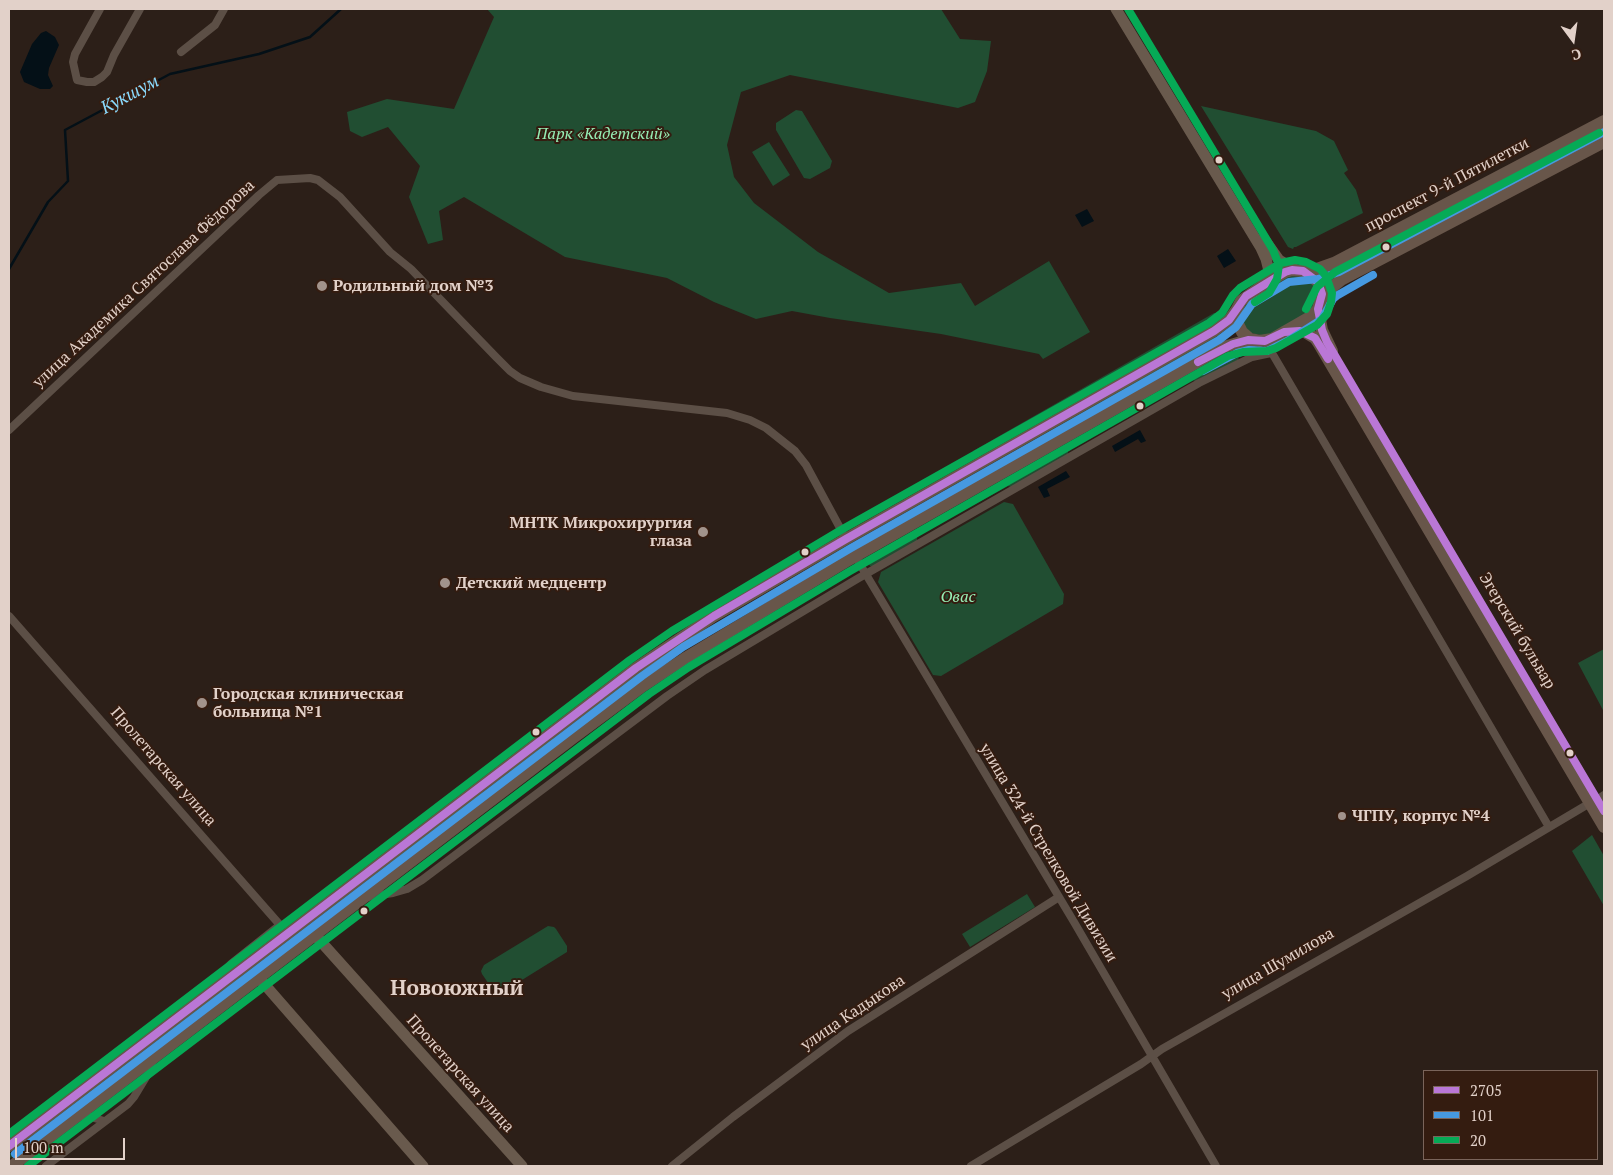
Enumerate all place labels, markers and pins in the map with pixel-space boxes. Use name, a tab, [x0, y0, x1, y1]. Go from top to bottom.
unlabelled marker	[1214, 155, 1224, 165]
unlabelled marker	[1381, 242, 1391, 252]
place label: Родильный дом №3	[333, 276, 494, 296]
marker: Родильный дом №3	[315, 279, 329, 293]
unlabelled marker	[1135, 401, 1145, 411]
place label: МНТК Микрохирургия глаза	[509, 513, 692, 551]
marker: МНТК Микрохирургия глаза	[696, 525, 710, 539]
unlabelled marker	[800, 547, 810, 557]
place label: Детский медцентр	[456, 573, 606, 593]
marker: Детский медцентр	[438, 576, 452, 590]
place label: Городская клиническая больница №1	[213, 684, 404, 722]
marker: Городская клиническая больница №1	[195, 696, 209, 710]
unlabelled marker	[531, 727, 541, 737]
unlabelled marker	[1565, 748, 1575, 758]
place label: ЧГПУ, корпус №4	[1352, 806, 1490, 826]
marker: ЧГПУ, корпус №4	[1336, 810, 1348, 822]
unlabelled marker	[359, 906, 369, 916]

